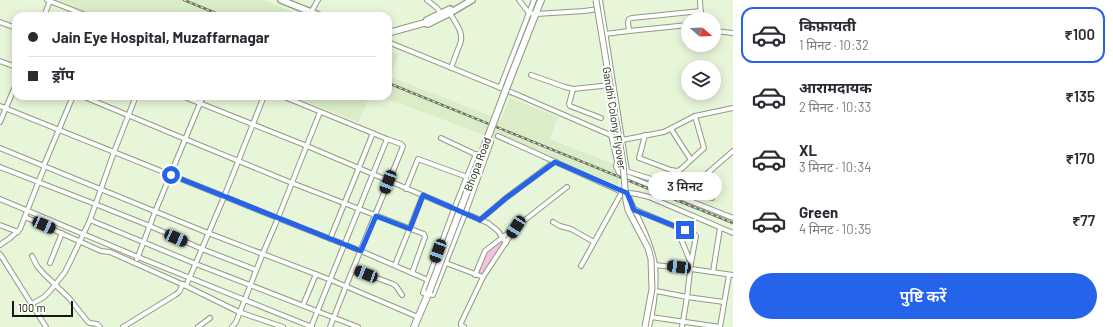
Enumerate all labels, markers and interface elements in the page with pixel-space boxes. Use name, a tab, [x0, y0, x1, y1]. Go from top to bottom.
north arrow	[681, 12, 721, 52]
map controls	[681, 12, 721, 100]
text: किफ़ायती	[799, 16, 856, 34]
icon: car	[751, 17, 787, 53]
text: ₹100	[1064, 25, 1095, 43]
text: Jain Eye Hospital, Muzaffarnagar	[52, 28, 269, 46]
text: 1 मिनट · 10:32	[799, 37, 869, 53]
button: layers	[681, 60, 721, 100]
text: ड्रॉप	[52, 65, 74, 83]
street label: Gandhi Colony Flyover	[600, 66, 630, 170]
text: आरामदायक	[799, 78, 872, 96]
icon: car	[751, 79, 787, 115]
text: ₹135	[1065, 87, 1095, 105]
text: 2 मिनट · 10:33	[799, 99, 871, 115]
street label: Bhopa Road	[461, 135, 493, 193]
icon: car	[751, 141, 787, 177]
text: XL	[799, 141, 817, 159]
text: ₹170	[1065, 149, 1095, 167]
text: 3 मिनट · 10:34	[799, 159, 871, 175]
route start	[162, 166, 180, 184]
car	[378, 169, 398, 195]
callout: 3 मिनट	[648, 172, 722, 200]
text: 3 मिनट	[667, 178, 703, 194]
icon: car	[751, 203, 787, 239]
text: Green	[799, 203, 838, 221]
text: ₹77	[1072, 211, 1095, 229]
car	[504, 214, 528, 240]
car	[31, 215, 57, 235]
route end	[676, 221, 694, 239]
text: 4 मिनट · 10:35	[799, 221, 871, 237]
car	[163, 228, 189, 248]
car	[428, 238, 448, 264]
car	[666, 260, 692, 274]
car	[353, 264, 379, 284]
button: पुष्टि करें	[749, 273, 1097, 319]
scale bar	[12, 299, 73, 318]
text: 100 m	[18, 301, 46, 314]

